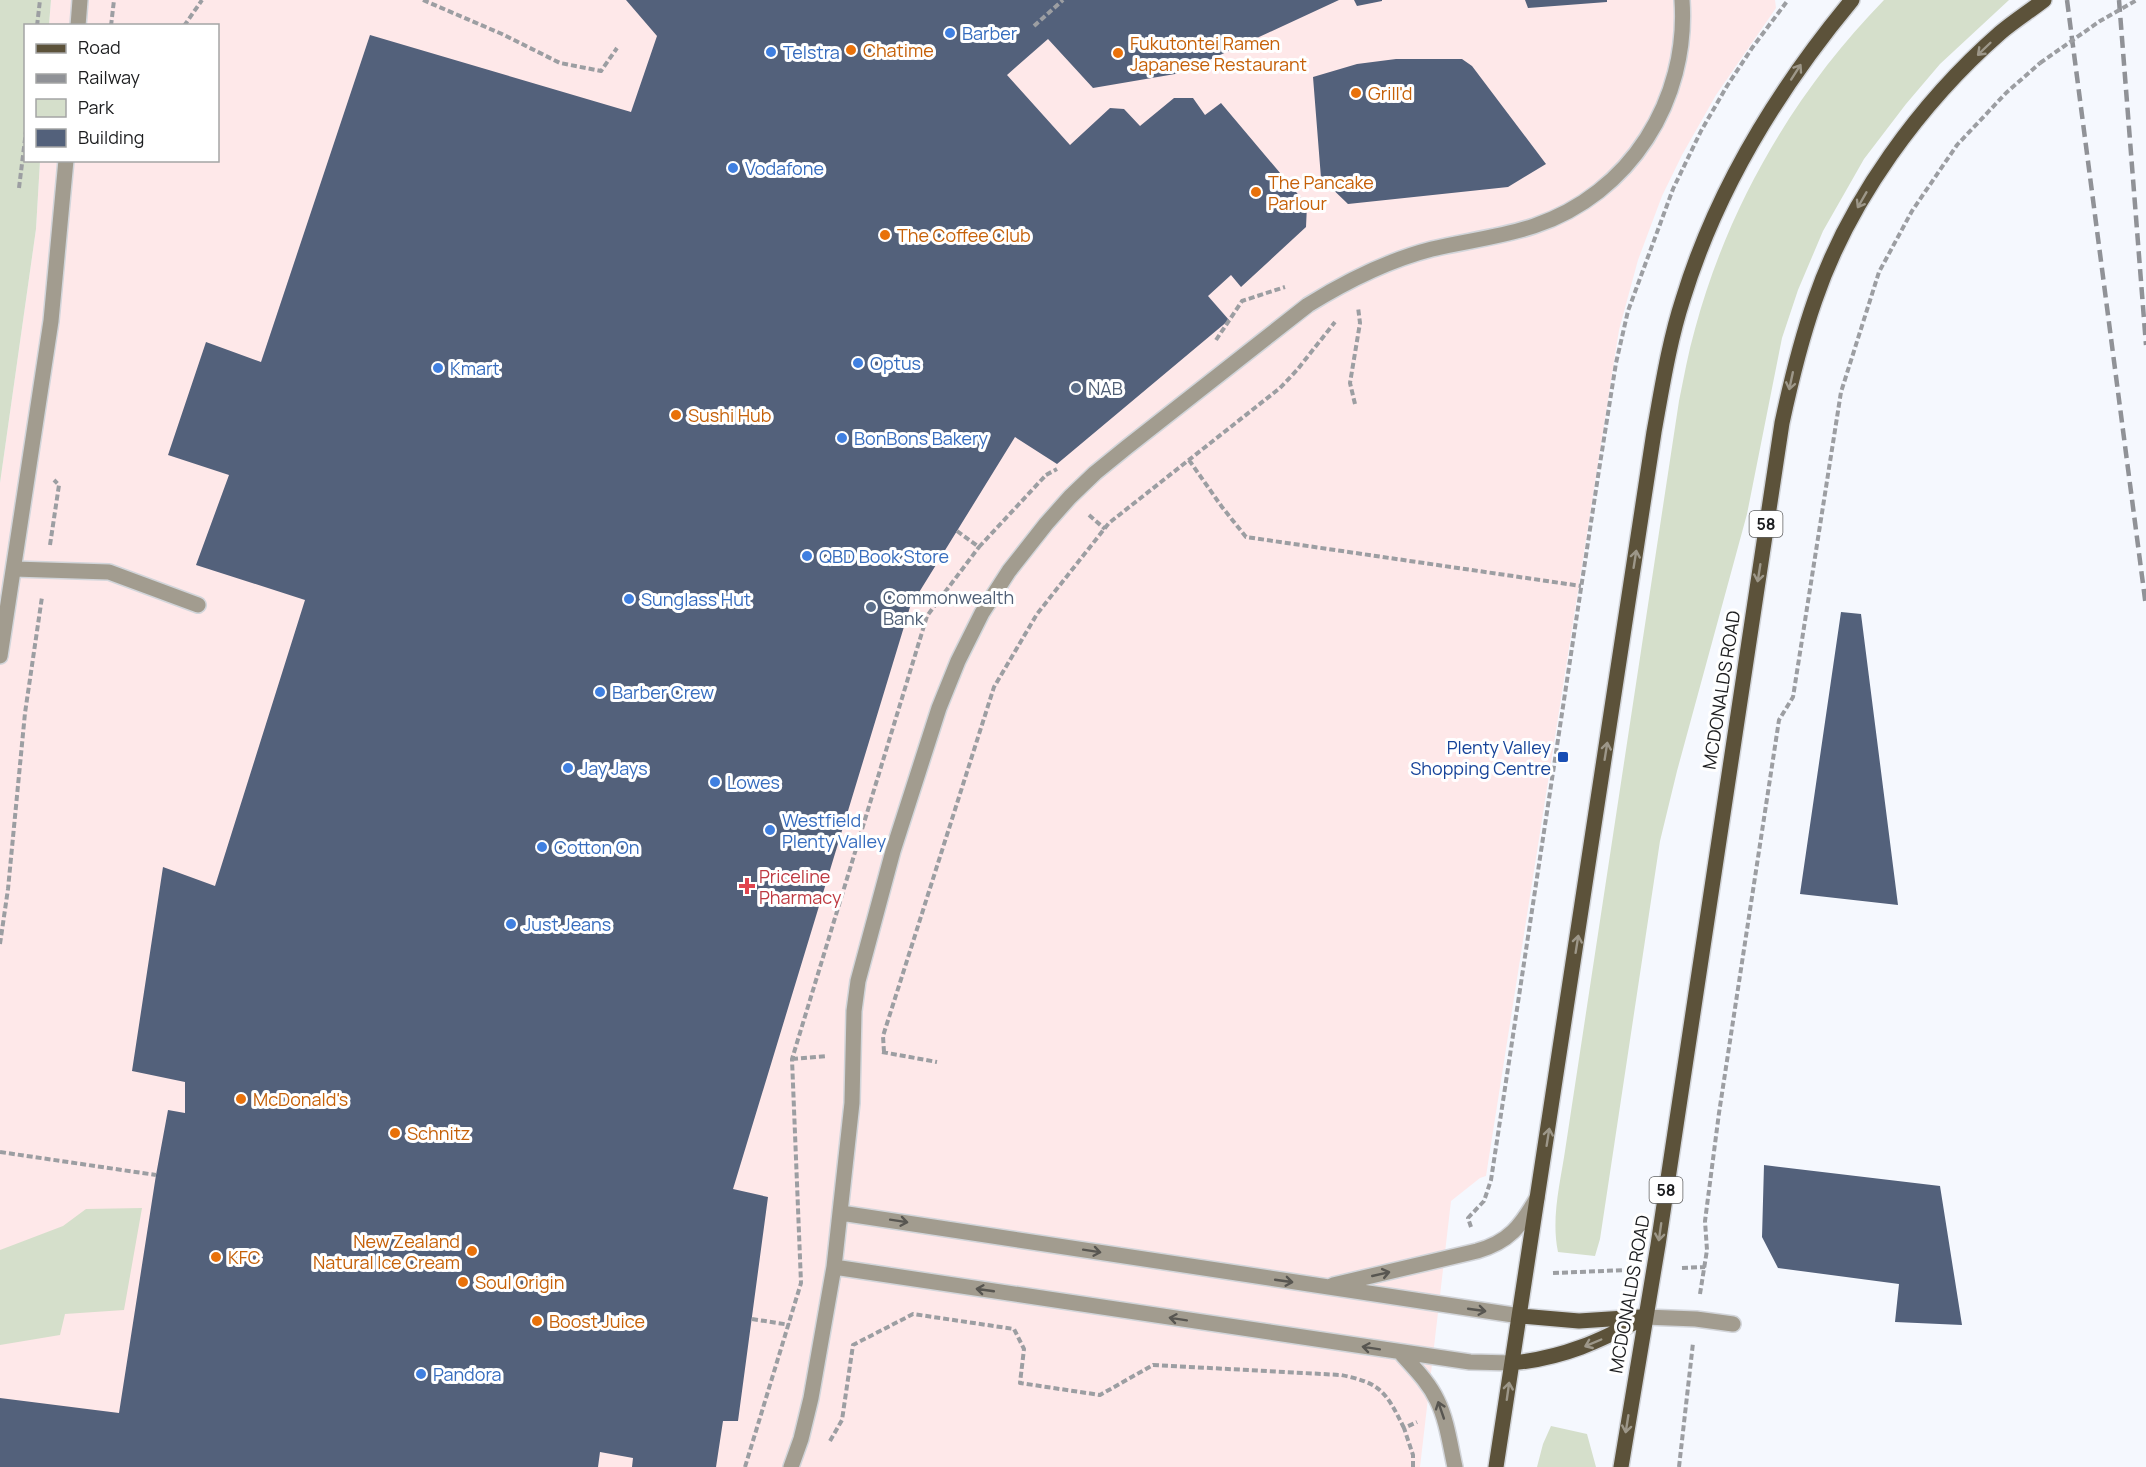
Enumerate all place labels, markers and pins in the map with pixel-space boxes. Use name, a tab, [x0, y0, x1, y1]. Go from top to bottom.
place label: Barber	[962, 21, 1018, 45]
marker: Barber	[943, 26, 957, 40]
place label: Fukutontei Ramen Japanese Restaurant	[1130, 31, 1307, 76]
place label: Chatime	[863, 38, 934, 62]
place label: Telstra	[783, 40, 840, 64]
marker: Chatime	[844, 43, 858, 57]
marker: Telstra	[764, 45, 778, 59]
marker: Fukutontei Ramen Japanese Restaurant	[1111, 46, 1125, 60]
place label: Grill'd	[1368, 81, 1413, 105]
marker: Grill'd	[1349, 86, 1363, 100]
place label: Vodafone	[745, 156, 824, 180]
marker: Vodafone	[726, 161, 740, 175]
place label: The Pancake Parlour	[1268, 170, 1374, 215]
marker: The Pancake Parlour	[1249, 185, 1263, 199]
place label: The Coffee Club	[897, 223, 1031, 247]
marker: The Coffee Club	[878, 228, 892, 242]
place label: Optus	[870, 351, 921, 375]
place label: Kmart	[450, 356, 500, 380]
marker: Optus	[851, 356, 865, 370]
marker: Kmart	[431, 361, 445, 375]
place label: NAB	[1088, 376, 1123, 400]
marker: NAB	[1069, 381, 1083, 395]
place label: Sushi Hub	[688, 403, 771, 427]
marker: Sushi Hub	[669, 408, 683, 422]
place label: BonBons Bakery	[854, 426, 988, 450]
marker: BonBons Bakery	[835, 431, 849, 445]
place label: QBD Book Store	[819, 544, 949, 568]
marker: QBD Book Store	[800, 549, 814, 563]
place label: Commonwealth Bank	[883, 585, 1014, 630]
place label: Sunglass Hut	[641, 587, 751, 611]
marker: Sunglass Hut	[622, 592, 636, 606]
marker: Commonwealth Bank	[864, 600, 878, 614]
place label: Barber Crew	[612, 680, 714, 704]
marker: Barber Crew	[593, 685, 607, 699]
place label: Plenty Valley Shopping Centre	[1410, 735, 1551, 780]
marker: Plenty Valley Shopping Centre	[1556, 750, 1570, 764]
place label: Jay Jays	[580, 756, 648, 780]
marker: Jay Jays	[561, 761, 575, 775]
place label: Lowes	[727, 770, 780, 794]
marker: Lowes	[708, 775, 722, 789]
place label: Westfield Plenty Valley	[782, 808, 887, 853]
marker: Westfield Plenty Valley	[763, 823, 777, 837]
place label: Cotton On	[554, 835, 640, 859]
marker: Cotton On	[535, 840, 549, 854]
place label: Priceline Pharmacy	[759, 864, 842, 909]
marker: Priceline Pharmacy	[740, 879, 754, 893]
place label: Just Jeans	[523, 912, 611, 936]
marker: Just Jeans	[504, 917, 518, 931]
place label: McDonald's	[253, 1087, 348, 1111]
marker: McDonald's	[234, 1092, 248, 1106]
place label: Schnitz	[407, 1121, 470, 1145]
marker: Schnitz	[388, 1126, 402, 1140]
place label: New Zealand Natural Ice Cream	[313, 1229, 460, 1274]
marker: New Zealand Natural Ice Cream	[465, 1244, 479, 1258]
place label: KFC	[228, 1245, 261, 1269]
marker: KFC	[209, 1250, 223, 1264]
place label: Soul Origin	[475, 1270, 565, 1294]
marker: Soul Origin	[456, 1275, 470, 1289]
place label: Boost Juice	[549, 1309, 645, 1333]
marker: Boost Juice	[530, 1314, 544, 1328]
place label: Pandora	[433, 1362, 502, 1386]
marker: Pandora	[414, 1367, 428, 1381]

